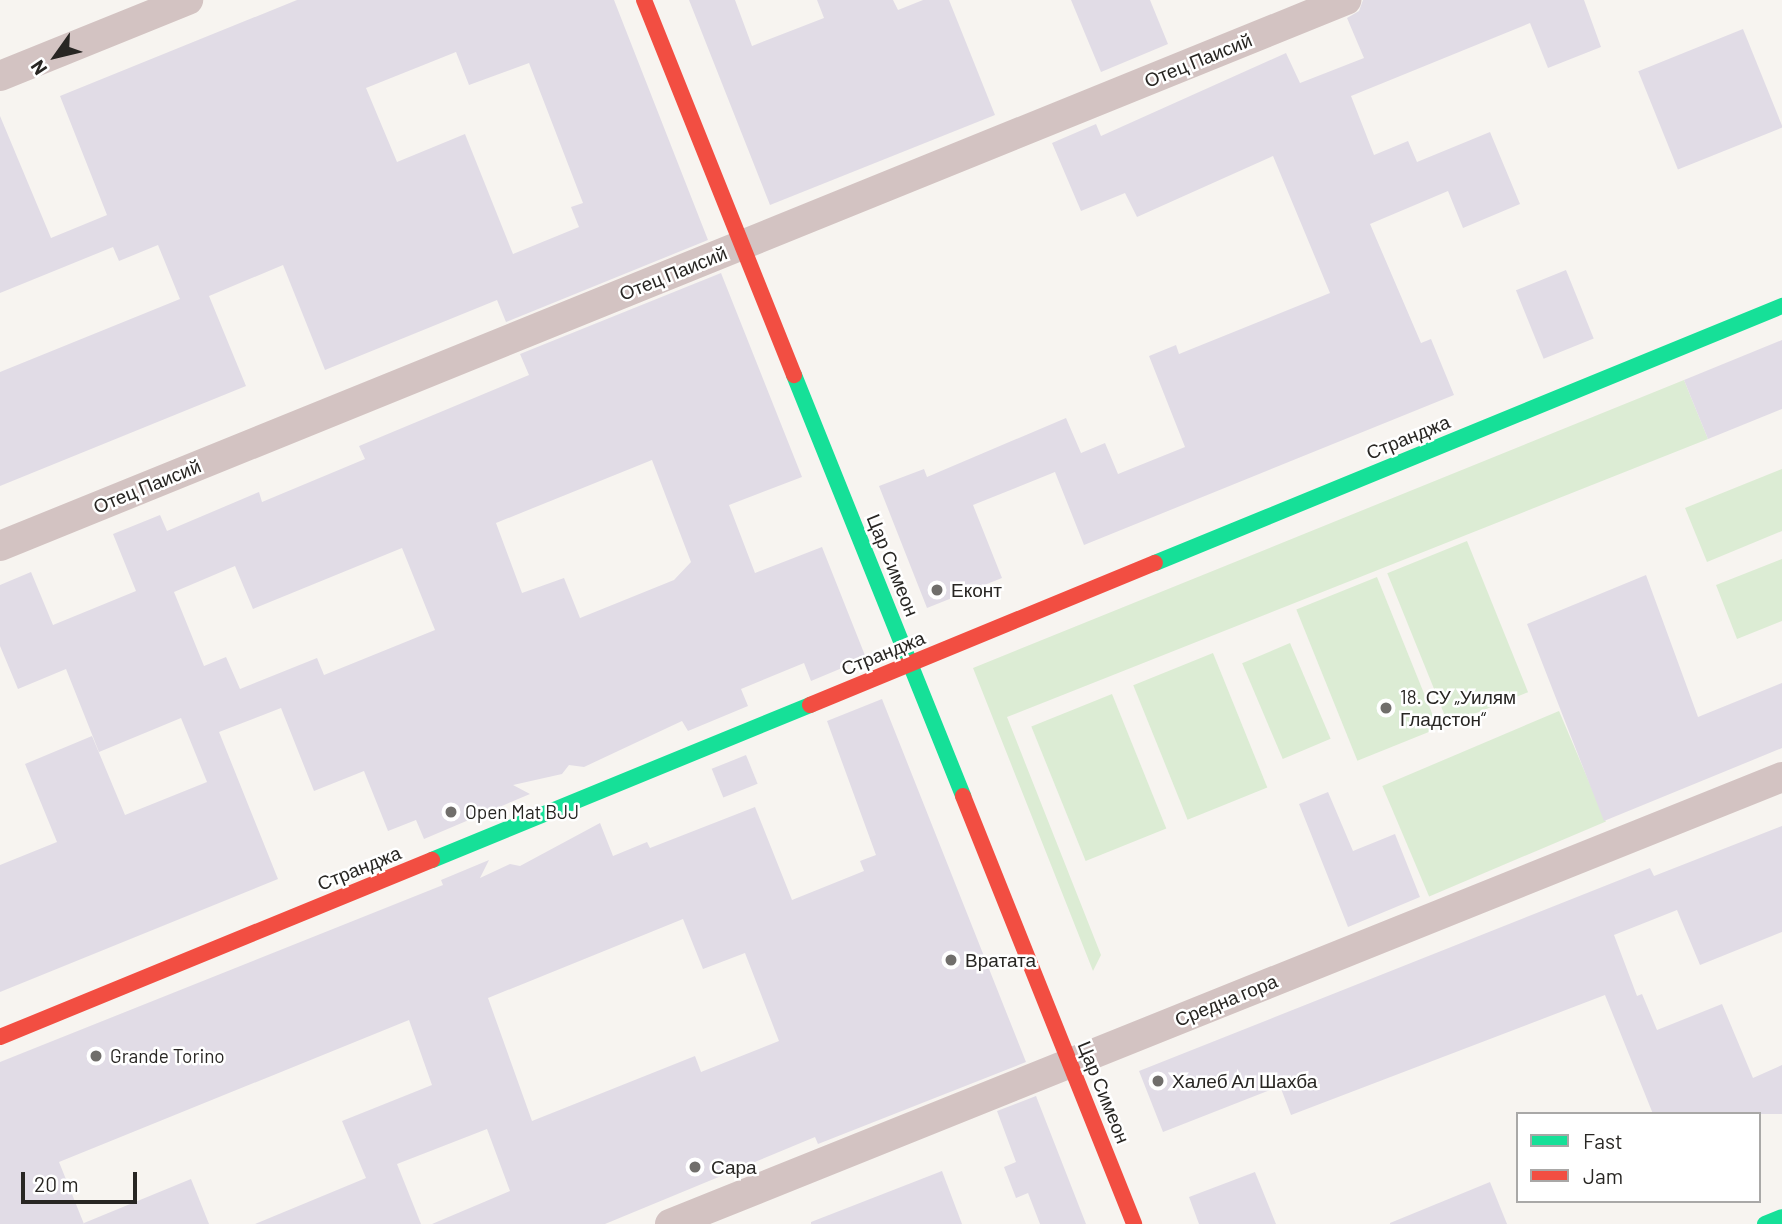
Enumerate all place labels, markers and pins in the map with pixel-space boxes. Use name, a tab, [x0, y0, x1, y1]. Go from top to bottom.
place label: Еконт	[951, 579, 1002, 601]
marker: Еконт	[929, 582, 945, 598]
place label: 18. СУ „Уилям Гладстон“	[1400, 686, 1516, 730]
marker: 18. СУ „Уилям Гладстон“	[1378, 700, 1394, 716]
place label: Open Mat BJJ	[465, 801, 579, 823]
marker: Open Mat BJJ	[443, 804, 459, 820]
place label: Вратата	[965, 949, 1036, 971]
marker: Вратата	[943, 952, 959, 968]
place label: Grande Torino	[110, 1045, 225, 1067]
marker: Grande Torino	[88, 1048, 104, 1064]
place label: Халеб Ал Шахба	[1172, 1070, 1317, 1092]
marker: Халеб Ал Шахба	[1150, 1073, 1166, 1089]
place label: Сара	[711, 1156, 757, 1178]
marker: Сара	[685, 1157, 705, 1177]

